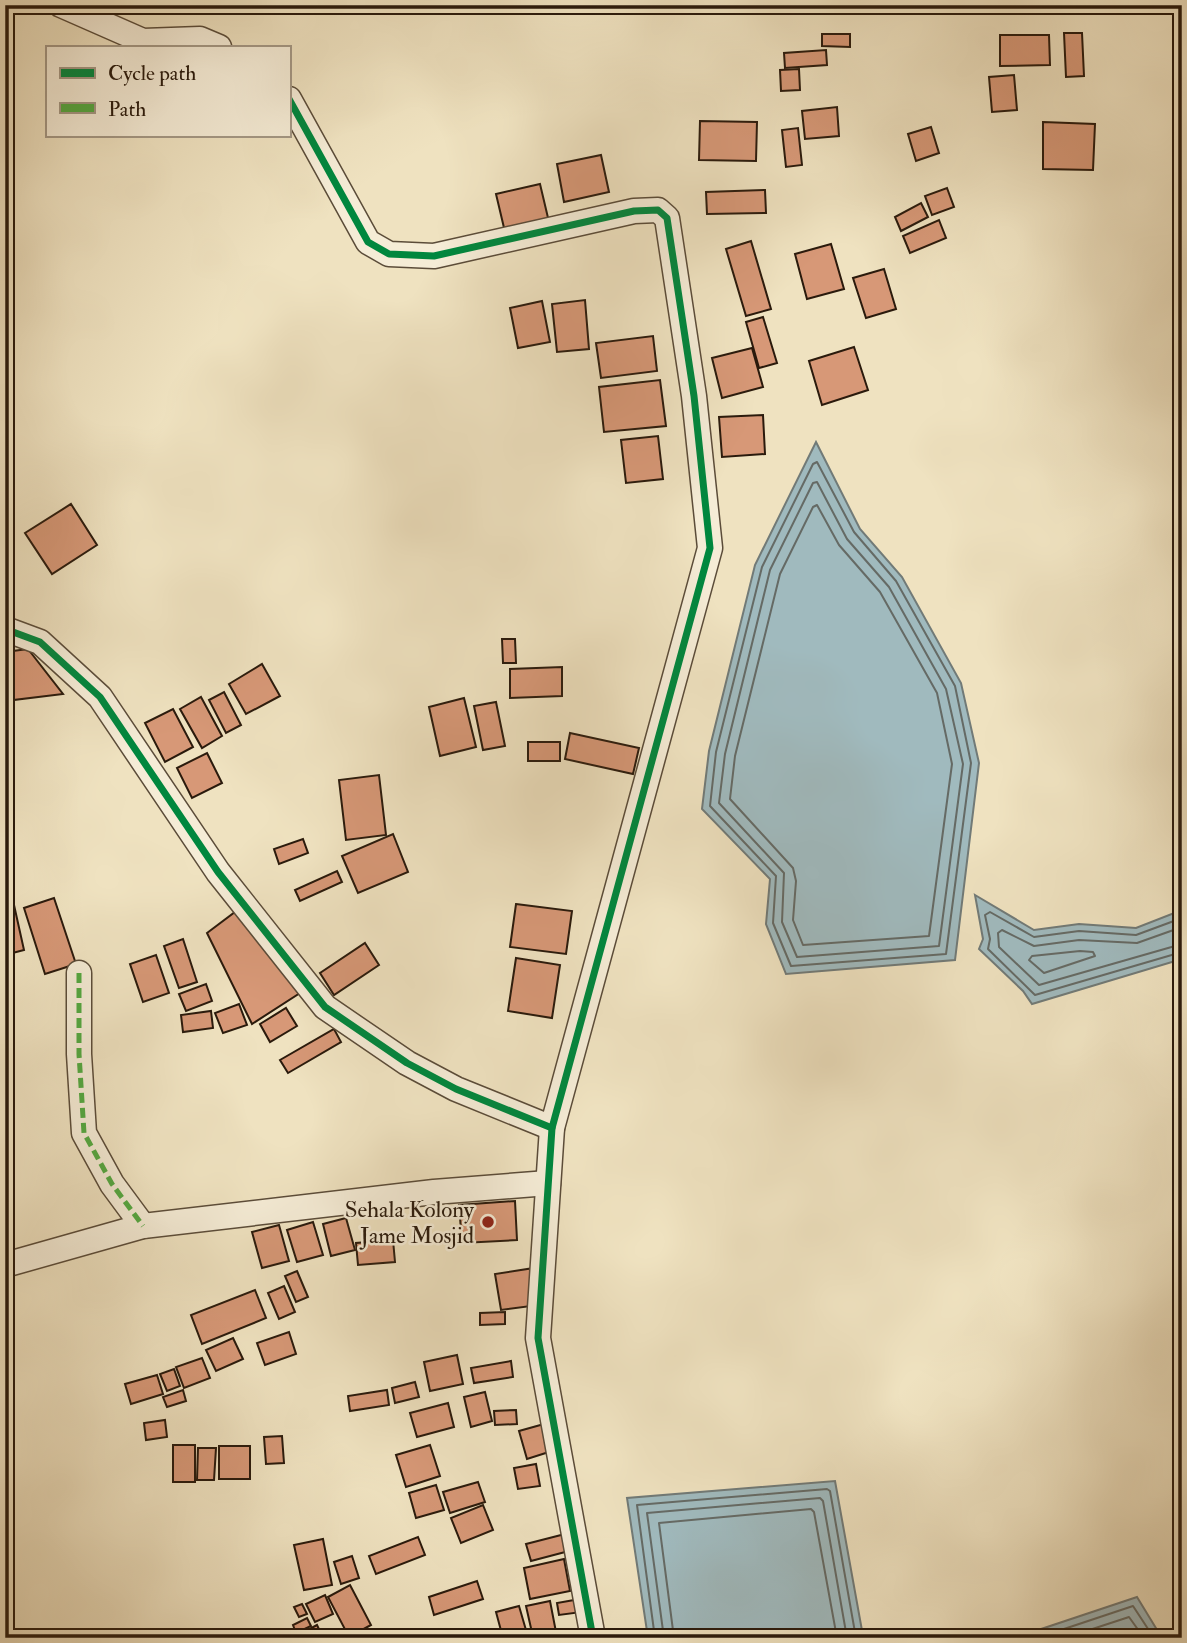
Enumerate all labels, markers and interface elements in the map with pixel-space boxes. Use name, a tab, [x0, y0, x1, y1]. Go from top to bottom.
legend	[46, 46, 290, 136]
text: Cycle path	[108, 60, 196, 87]
text: Path	[108, 96, 146, 123]
place label: Sehala Kolony Jame Mosjid	[345, 1195, 475, 1250]
marker: Sehala Kolony Jame Mosjid	[480, 1214, 496, 1230]

